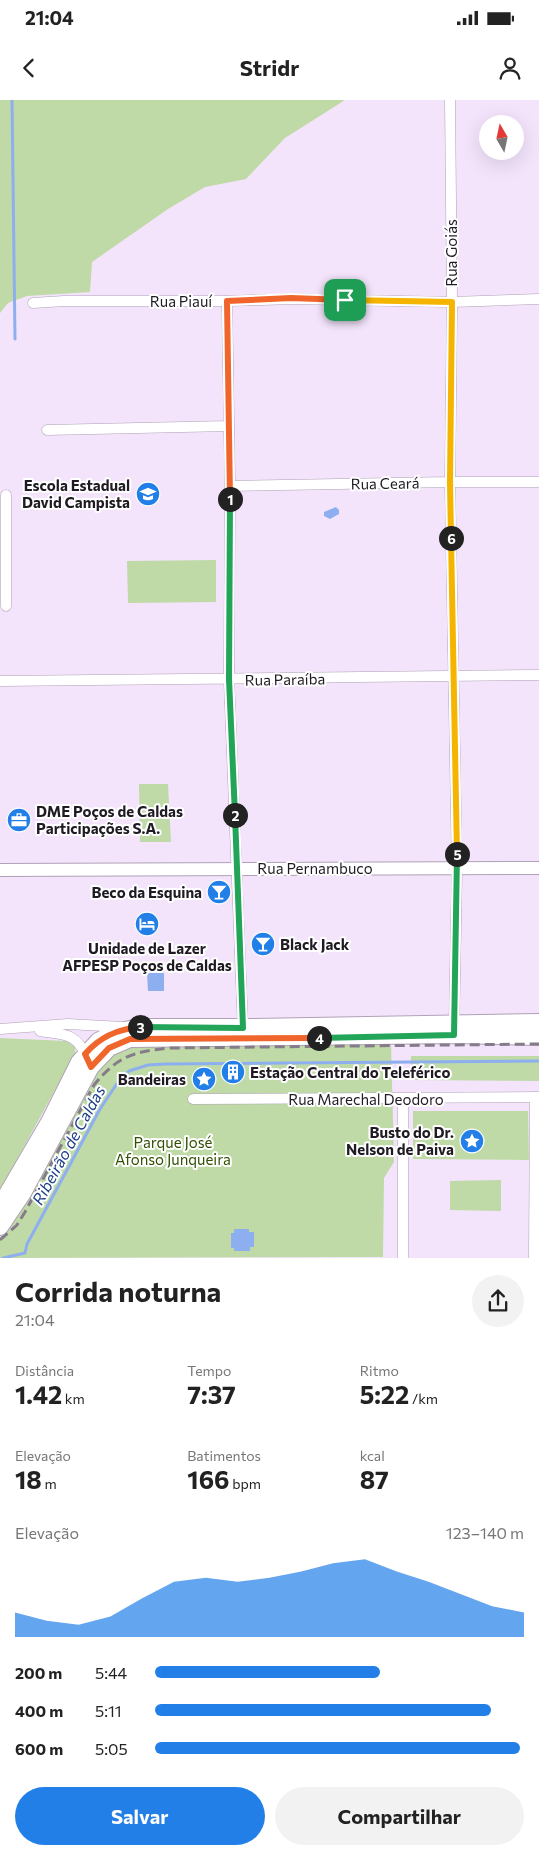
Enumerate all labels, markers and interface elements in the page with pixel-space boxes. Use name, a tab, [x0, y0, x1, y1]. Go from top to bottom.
text: 21:04	[25, 6, 74, 29]
icon: back	[15, 54, 43, 82]
text: Stridr	[240, 54, 299, 81]
icon: person	[496, 54, 524, 82]
north arrow	[479, 115, 524, 160]
map controls	[479, 115, 524, 160]
street label: Rua Goiás	[442, 219, 460, 287]
pin	[324, 279, 366, 321]
icon: arrive	[331, 286, 359, 314]
street label: Rua Piauí	[150, 292, 213, 310]
street label: Rua Ceará	[350, 473, 420, 493]
place label: Escola Estadual David Campista	[22, 476, 130, 511]
school or university icon: Escola Estadual David Campista	[135, 481, 161, 507]
pin: 1	[218, 486, 242, 512]
text: 1	[227, 491, 234, 508]
pin: 6	[438, 526, 464, 550]
text: 6	[447, 530, 456, 547]
street label: Rua Paraíba	[245, 669, 325, 689]
place label: DME Poços de Caldas Participações S.A.	[36, 802, 183, 837]
pin: 2	[222, 802, 248, 828]
office icon: DME Poços de Caldas Participações S.A.	[6, 807, 32, 833]
text: 2	[232, 807, 239, 824]
pin: 5	[444, 842, 470, 866]
text: 5	[453, 846, 462, 863]
street label: Rua Pernambuco	[257, 859, 373, 877]
bar icon: Beco da Esquina	[206, 879, 232, 905]
place label: Beco da Esquina	[92, 883, 202, 901]
hotel icon: Unidade de Lazer AFPESP Poços de Caldas	[134, 911, 160, 937]
bar icon: Black Jack	[250, 931, 276, 957]
place label: Black Jack	[280, 935, 350, 953]
place label: Unidade de Lazer AFPESP Poços de Caldas	[62, 939, 232, 974]
pin: 3	[128, 1014, 152, 1040]
text: 3	[136, 1019, 145, 1036]
pin: 4	[306, 1026, 332, 1050]
text: 4	[315, 1030, 324, 1047]
building icon: Estação Central do Teleférico	[220, 1059, 246, 1085]
place label: Estação Central do Teleférico	[250, 1063, 450, 1081]
place icon: Bandeiras	[191, 1066, 217, 1092]
place label: Bandeiras	[118, 1070, 186, 1088]
water label: Ribeirão de Caldas	[27, 1082, 109, 1208]
street label: Rua Marechal Deodoro	[288, 1090, 444, 1108]
place label: Busto do Dr. Nelson de Paiva	[346, 1123, 454, 1158]
place icon: Busto do Dr. Nelson de Paiva	[459, 1128, 485, 1154]
park label: Parque José Afonso Junqueira	[115, 1133, 231, 1168]
text: Corrida noturna	[15, 1274, 221, 1308]
button: share	[472, 1275, 524, 1327]
text: 21:04	[15, 1310, 55, 1329]
text: Distância	[15, 1362, 74, 1379]
text: Tempo	[187, 1362, 231, 1379]
text: Ritmo	[360, 1362, 399, 1379]
text: 1.42	[15, 1379, 62, 1409]
text: 7:37	[187, 1379, 236, 1409]
text: 5:22	[360, 1379, 409, 1409]
text: km	[62, 1390, 85, 1407]
text: /km	[409, 1390, 438, 1407]
text: Elevação	[15, 1447, 71, 1464]
text: Batimentos	[187, 1447, 261, 1464]
text: kcal	[360, 1447, 385, 1464]
text: 18	[15, 1464, 42, 1494]
text: 166	[187, 1464, 230, 1494]
text: 87	[360, 1464, 389, 1494]
text: m	[42, 1475, 57, 1492]
text: bpm	[230, 1475, 261, 1492]
text: Elevação	[15, 1523, 79, 1542]
text: 123–140 m	[446, 1523, 524, 1542]
text: 200 m	[15, 1663, 62, 1682]
text: 5:44	[95, 1663, 127, 1682]
text: 400 m	[15, 1701, 63, 1720]
text: 5:11	[95, 1701, 122, 1720]
text: 600 m	[15, 1739, 63, 1758]
text: 5:05	[95, 1739, 128, 1758]
button: Salvar	[15, 1787, 265, 1845]
button: Compartilhar	[275, 1787, 524, 1845]

